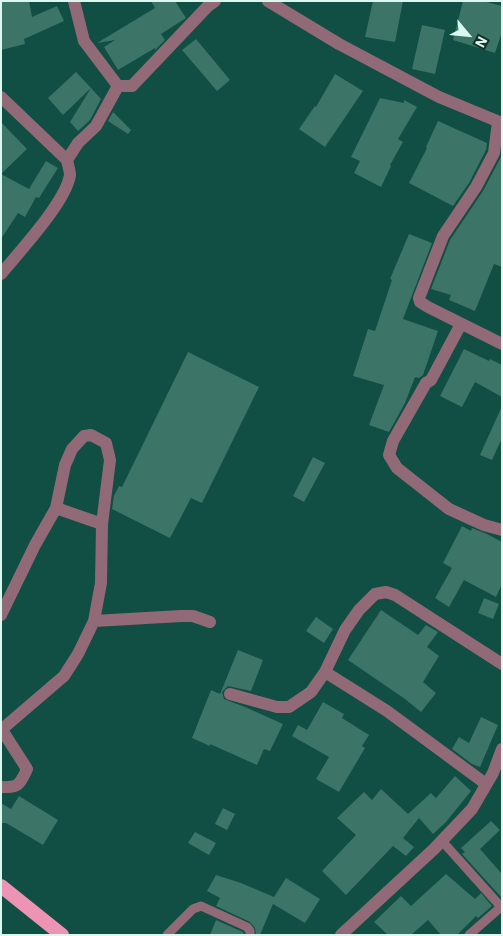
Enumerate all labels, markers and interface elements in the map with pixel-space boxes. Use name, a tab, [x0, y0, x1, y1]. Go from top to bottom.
north arrow	[443, 10, 493, 60]
text: N	[471, 33, 492, 51]

